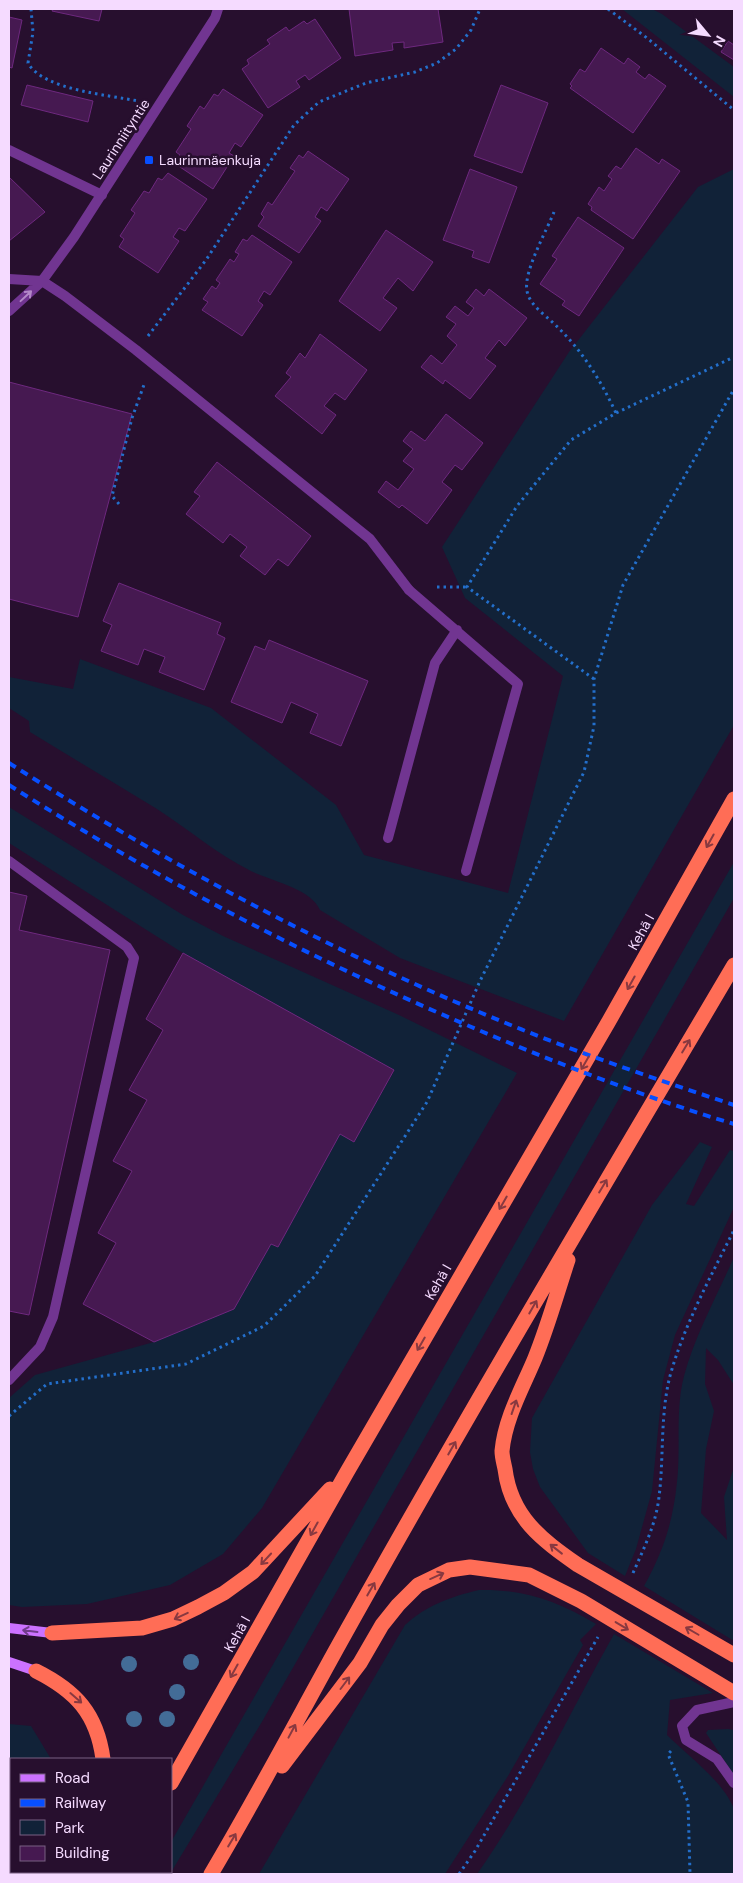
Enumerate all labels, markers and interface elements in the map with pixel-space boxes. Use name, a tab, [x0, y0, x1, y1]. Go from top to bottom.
north arrow	[683, 10, 733, 60]
text: N	[709, 32, 730, 50]
street label: Laurinniityntie	[88, 95, 154, 183]
place label: Laurinmäenkuja	[159, 151, 261, 169]
marker: Laurinmäenkuja	[143, 154, 155, 166]
one-way arrow	[19, 290, 32, 302]
one-way arrow	[705, 834, 715, 848]
street label: Kehä I	[624, 911, 658, 953]
one-way arrow	[625, 975, 635, 990]
one-way arrow	[681, 1040, 691, 1054]
one-way arrow	[579, 1056, 589, 1070]
one-way arrow	[599, 1180, 609, 1194]
one-way arrow	[497, 1196, 507, 1210]
street label: Kehä I	[421, 1261, 455, 1303]
one-way arrow	[528, 1301, 538, 1315]
one-way arrow	[416, 1336, 426, 1351]
one-way arrow	[510, 1400, 519, 1415]
one-way arrow	[447, 1442, 457, 1456]
one-way arrow	[309, 1522, 319, 1537]
one-way arrow	[550, 1544, 563, 1555]
one-way arrow	[260, 1552, 272, 1565]
one-way arrow	[429, 1570, 444, 1580]
one-way arrow	[366, 1583, 376, 1597]
one-way arrow	[174, 1611, 189, 1621]
street label: Kehä I	[220, 1613, 254, 1655]
one-way arrow	[615, 1621, 629, 1631]
one-way arrow	[686, 1625, 700, 1635]
one-way arrow	[22, 1626, 38, 1636]
one-way arrow	[229, 1663, 239, 1678]
one-way arrow	[340, 1676, 350, 1690]
one-way arrow	[70, 1692, 83, 1703]
one-way arrow	[287, 1724, 297, 1739]
legend	[10, 1758, 172, 1873]
text: Road	[55, 1768, 90, 1788]
text: Railway	[55, 1793, 107, 1813]
text: Park	[55, 1818, 85, 1838]
one-way arrow	[227, 1833, 237, 1847]
text: Building	[55, 1843, 110, 1863]

